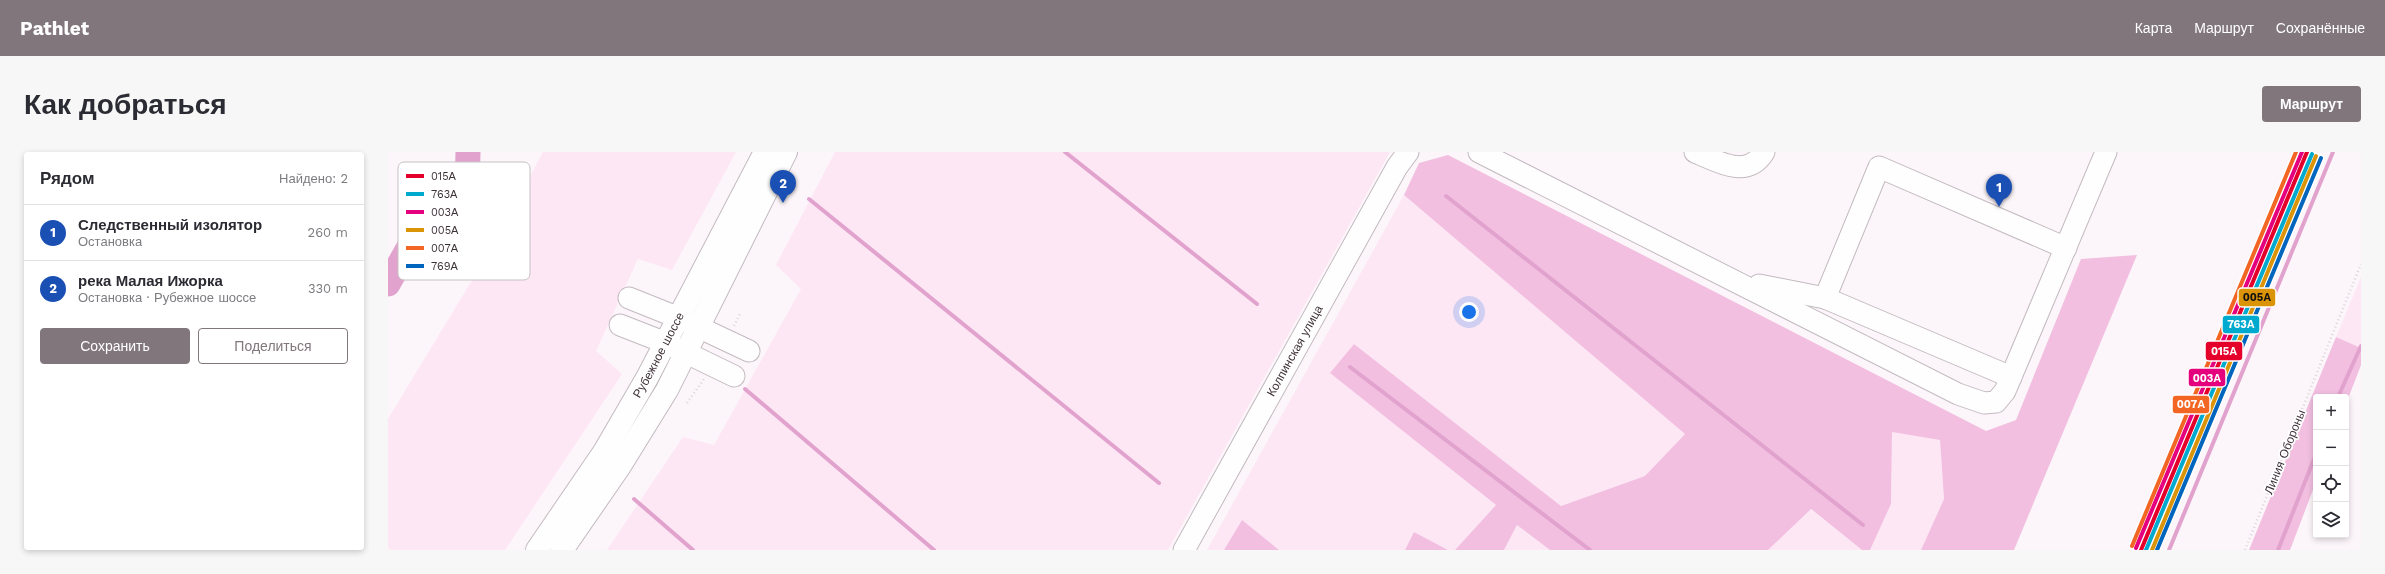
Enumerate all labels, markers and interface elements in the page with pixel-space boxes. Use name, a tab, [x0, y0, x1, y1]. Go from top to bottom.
text: Pathlet	[20, 17, 89, 40]
text: Карта	[2135, 20, 2172, 36]
text: Маршрут	[2194, 20, 2254, 36]
text: Сохранённые	[2276, 20, 2365, 36]
button: Маршрут	[2262, 86, 2361, 122]
text: Как добраться	[24, 88, 227, 121]
legend	[398, 162, 530, 280]
text: Рядом	[40, 168, 95, 188]
text: 015А	[431, 170, 457, 183]
pin: 2	[770, 170, 796, 203]
text: Найдено: 2	[279, 171, 348, 186]
pin: 1	[1986, 174, 2012, 207]
text: 763А	[431, 188, 458, 201]
text: 003А	[431, 206, 459, 219]
text: Следственный изолятор	[78, 216, 262, 234]
text: 005А	[431, 224, 459, 237]
text: 1	[50, 225, 56, 240]
text: 260 m	[308, 225, 348, 240]
text: Остановка	[78, 234, 142, 249]
text: 007А	[431, 242, 459, 255]
text: 769А	[431, 260, 458, 273]
text: река Малая Ижорка	[78, 272, 223, 290]
text: 2	[49, 281, 57, 296]
text: 330 m	[308, 281, 348, 296]
line badge: 005А	[2238, 288, 2276, 307]
text: Остановка · Рубежное шоссе	[78, 290, 256, 305]
text: 005А	[2243, 291, 2271, 304]
street label: Колпинская улица	[1264, 302, 1326, 399]
your location	[1459, 302, 1479, 322]
street label: Рубежное шоссе	[630, 310, 687, 400]
line badge: 763А	[2222, 315, 2260, 334]
text: 763А	[2227, 318, 2255, 331]
button: Сохранить	[40, 328, 190, 364]
button: Поделиться	[198, 328, 348, 364]
line badge: 015А	[2205, 341, 2243, 361]
text: 015А	[2211, 345, 2237, 358]
line badge: 003А	[2188, 368, 2226, 387]
text: 003А	[2193, 372, 2221, 385]
map controls	[2313, 394, 2349, 538]
button: +	[2313, 394, 2349, 430]
line badge: 007А	[2172, 395, 2210, 414]
text: 007А	[2177, 398, 2205, 411]
street label: Линия Обороны	[2262, 408, 2308, 496]
button: −	[2313, 430, 2349, 466]
button: locate	[2313, 466, 2349, 502]
button: layers	[2313, 502, 2349, 538]

